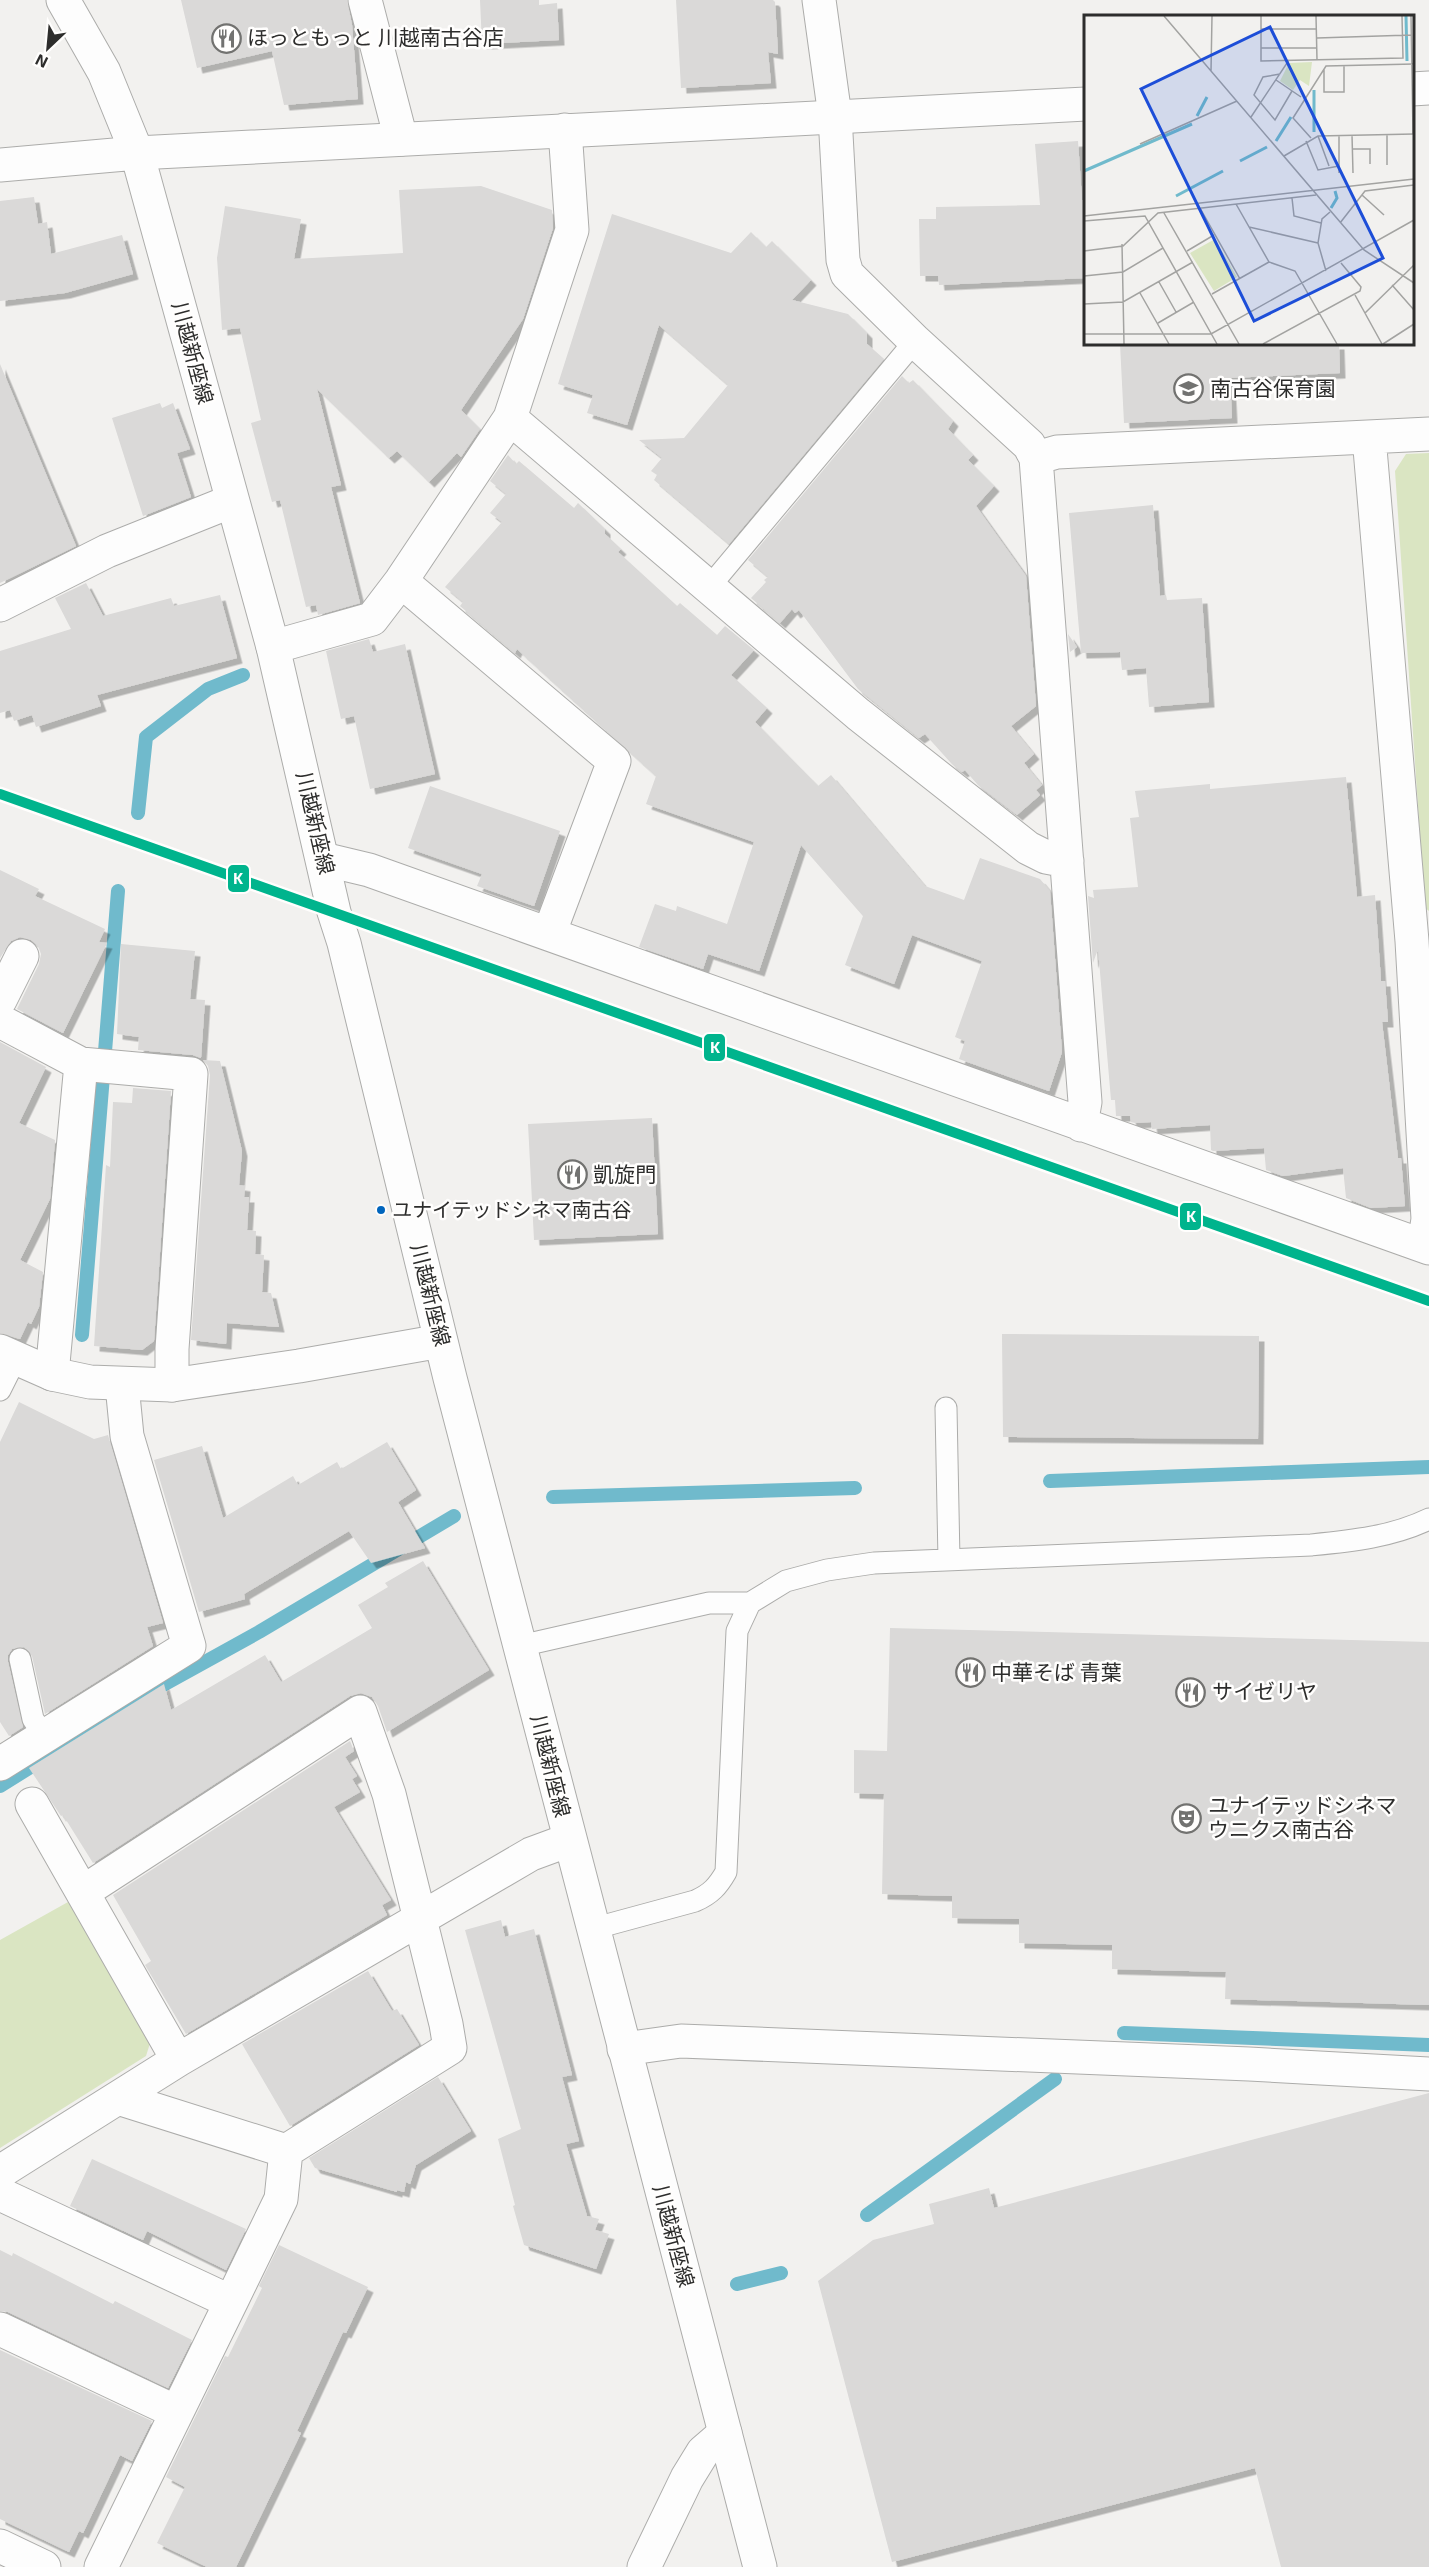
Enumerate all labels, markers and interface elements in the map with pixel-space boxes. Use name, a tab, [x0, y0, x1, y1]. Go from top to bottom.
inset map	[1084, 15, 1414, 345]
north arrow	[18, 18, 78, 78]
restaurant icon: ほっともっと 川越南古谷店	[210, 22, 242, 54]
place label: ほっともっと 川越南古谷店	[247, 24, 504, 49]
text: N	[32, 51, 51, 73]
street label: 川越新座線	[168, 299, 219, 407]
school or university icon: 南古谷保育園	[1173, 373, 1205, 405]
place label: 南古谷保育園	[1210, 375, 1336, 400]
street label: 川越新座線	[292, 769, 340, 877]
line badge: K	[227, 864, 250, 893]
text: K	[233, 868, 244, 887]
line badge: K	[703, 1033, 726, 1062]
text: K	[710, 1037, 721, 1056]
restaurant icon: 凱旋門	[556, 1159, 588, 1191]
place label: 凱旋門	[593, 1161, 656, 1186]
place label: ユナイテッドシネマ南古谷	[392, 1197, 632, 1221]
line badge: K	[1179, 1202, 1202, 1231]
marker: ユナイテッドシネマ南古谷	[375, 1204, 387, 1216]
text: K	[1186, 1206, 1197, 1225]
street label: 川越新座線	[407, 1241, 456, 1349]
restaurant icon: 中華そば 青葉	[954, 1657, 986, 1689]
place label: 中華そば 青葉	[991, 1659, 1122, 1684]
restaurant icon: サイゼリヤ	[1175, 1676, 1207, 1708]
place label: サイゼリヤ	[1212, 1678, 1317, 1703]
street label: 川越新座線	[527, 1712, 576, 1820]
place label: ユナイテッドシネマ ウニクス南古谷	[1208, 1792, 1397, 1841]
theatre icon: ユナイテッドシネマ ウニクス南古谷	[1171, 1802, 1203, 1834]
street label: 川越新座線	[649, 2182, 700, 2290]

